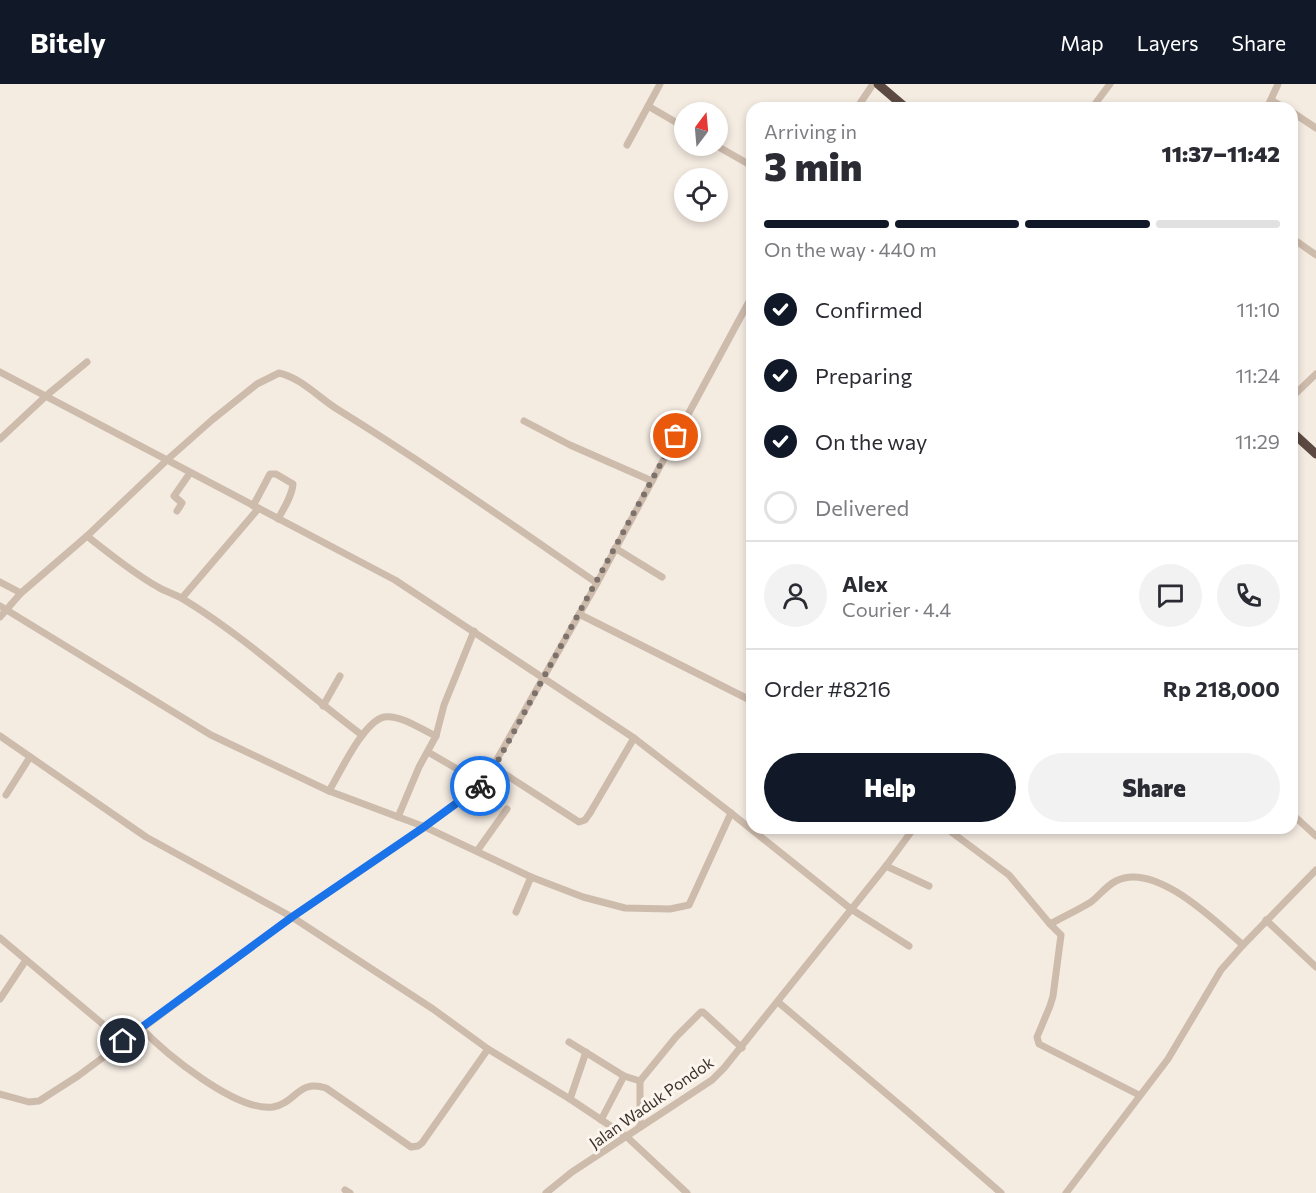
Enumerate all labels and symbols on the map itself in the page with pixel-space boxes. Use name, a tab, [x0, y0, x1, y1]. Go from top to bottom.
north arrow	[674, 102, 728, 156]
pin	[650, 410, 701, 461]
courier	[450, 756, 510, 816]
pin	[97, 1015, 148, 1066]
street label: Jalan Waduk Pondok	[585, 1052, 717, 1152]

